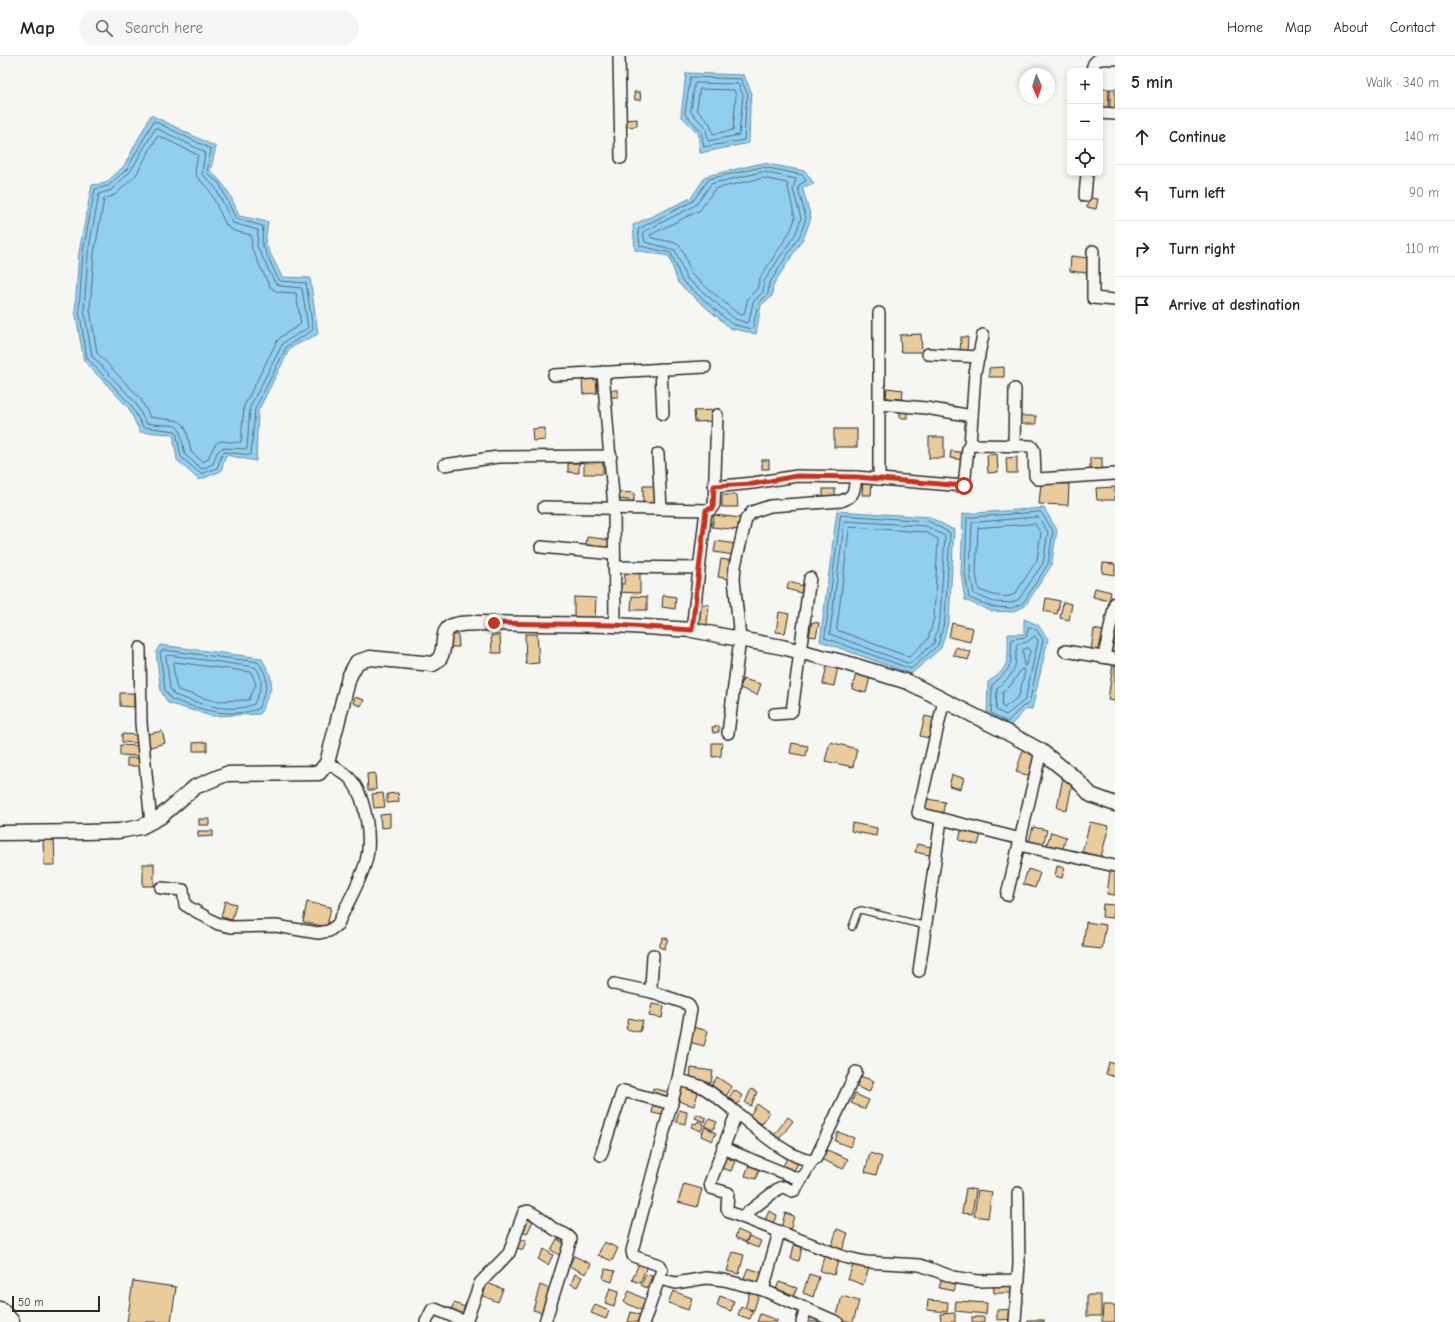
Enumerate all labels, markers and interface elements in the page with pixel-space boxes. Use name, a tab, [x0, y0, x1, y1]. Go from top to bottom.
search box	[79, 10, 359, 46]
text: Map	[20, 17, 55, 39]
icon: search	[93, 17, 115, 39]
text: Search here	[125, 19, 203, 37]
text: Home	[1227, 19, 1263, 36]
text: Map	[1285, 19, 1311, 36]
text: About	[1333, 19, 1368, 36]
text: Contact	[1390, 19, 1435, 36]
north arrow	[1019, 68, 1055, 104]
map controls	[1067, 68, 1103, 176]
button: +	[1067, 68, 1103, 104]
text: 5 min	[1131, 73, 1173, 92]
text: Walk · 340 m	[1366, 75, 1439, 90]
button: −	[1067, 104, 1103, 140]
icon: ahead	[1131, 126, 1153, 148]
text: Continue	[1169, 128, 1226, 146]
text: 140 m	[1405, 129, 1439, 144]
button: locate	[1067, 140, 1103, 176]
icon: left	[1131, 182, 1153, 204]
text: Turn left	[1169, 184, 1225, 202]
text: 90 m	[1409, 185, 1439, 200]
icon: right	[1131, 238, 1153, 260]
text: Turn right	[1169, 240, 1235, 258]
text: 110 m	[1406, 241, 1439, 256]
icon: arrive	[1131, 294, 1153, 316]
text: Arrive at destination	[1169, 296, 1300, 314]
route start	[955, 477, 973, 495]
route end	[485, 614, 503, 632]
scale bar	[12, 1294, 100, 1313]
text: 50 m	[18, 1296, 43, 1309]

